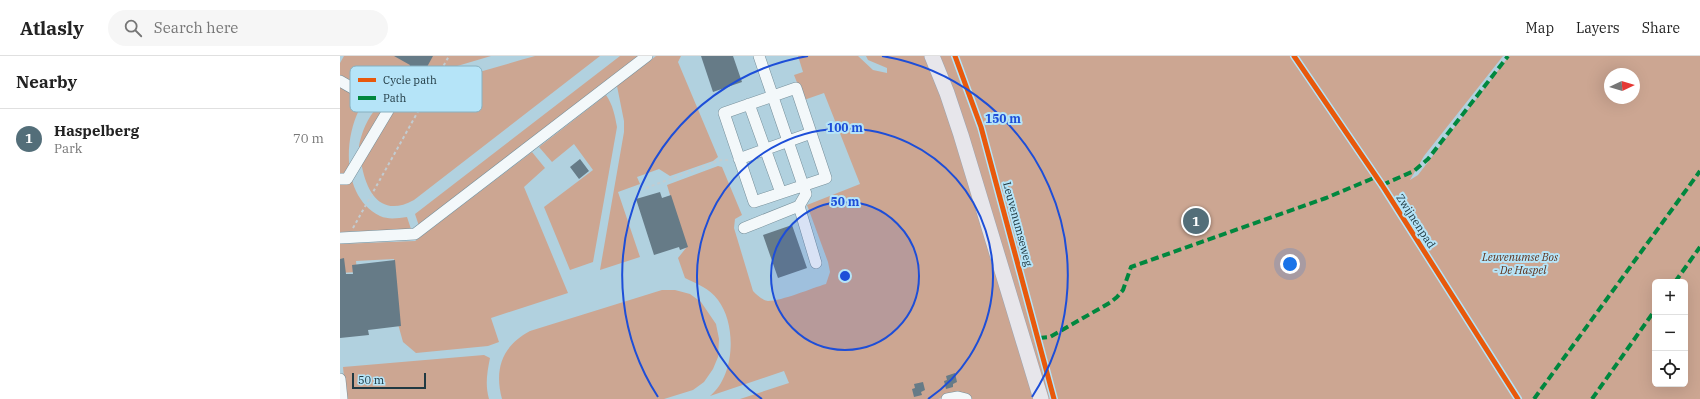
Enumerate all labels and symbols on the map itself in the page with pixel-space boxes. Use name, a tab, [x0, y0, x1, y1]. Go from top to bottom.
legend	[350, 66, 482, 112]
north arrow	[1604, 68, 1640, 104]
text: Cycle path	[383, 73, 437, 87]
text: Path	[383, 91, 406, 105]
text: 150 m	[985, 111, 1021, 126]
text: 100 m	[827, 120, 863, 135]
street label: Leuvenumseweg	[1000, 180, 1036, 268]
street label: Zwijnenpad	[1393, 191, 1439, 251]
text: 50 m	[831, 194, 860, 209]
pin: 1	[1183, 206, 1209, 236]
park label: Leuvenumse Bos - De Haspel	[1481, 250, 1559, 277]
your location	[1280, 254, 1300, 274]
centre of rings	[838, 269, 852, 283]
scale bar	[352, 371, 426, 390]

